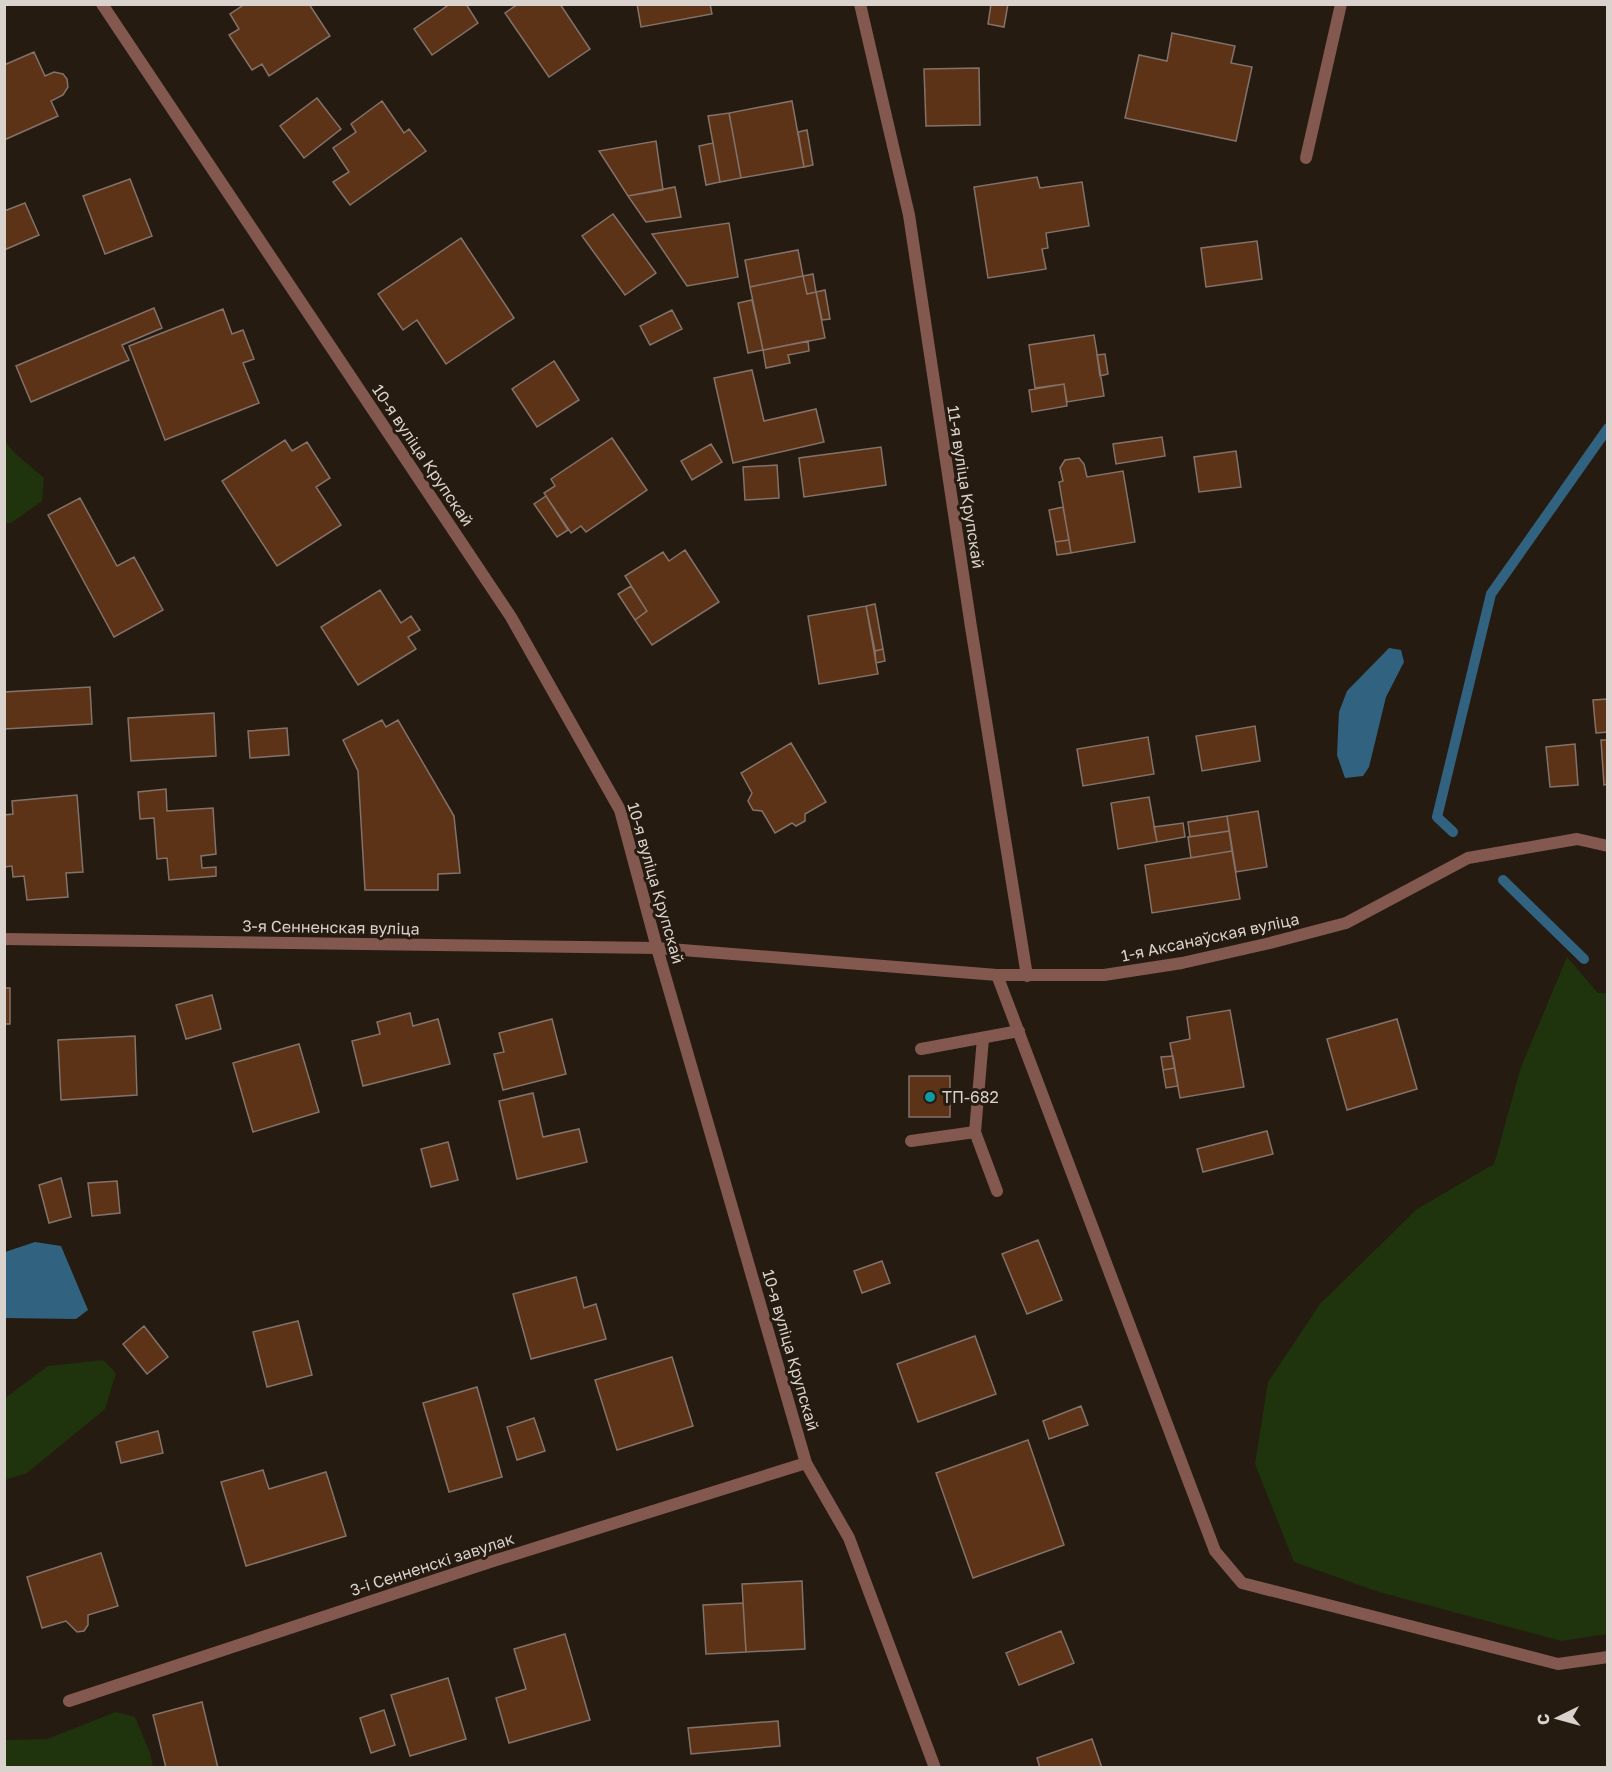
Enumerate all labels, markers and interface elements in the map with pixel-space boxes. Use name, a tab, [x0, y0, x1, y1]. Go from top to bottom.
street label: 10-я вуліца Крупскай	[368, 380, 478, 530]
street label: 11-я вуліца Крупскай	[943, 404, 989, 570]
street label: 10-я вуліца Крупскай	[623, 800, 689, 966]
street label: 1-я Аксанаўская вуліца	[1119, 908, 1301, 966]
street label: 3-я Сенненская вуліца	[242, 915, 420, 939]
place label: ТП-682	[942, 1087, 999, 1107]
marker: ТП-682	[923, 1090, 937, 1104]
street label: 10-я вуліца Крупскай	[758, 1267, 824, 1433]
street label: 3-і Сенненскі завулак	[348, 1528, 516, 1600]
north arrow	[1528, 1688, 1588, 1748]
text: С	[1533, 1713, 1554, 1726]

